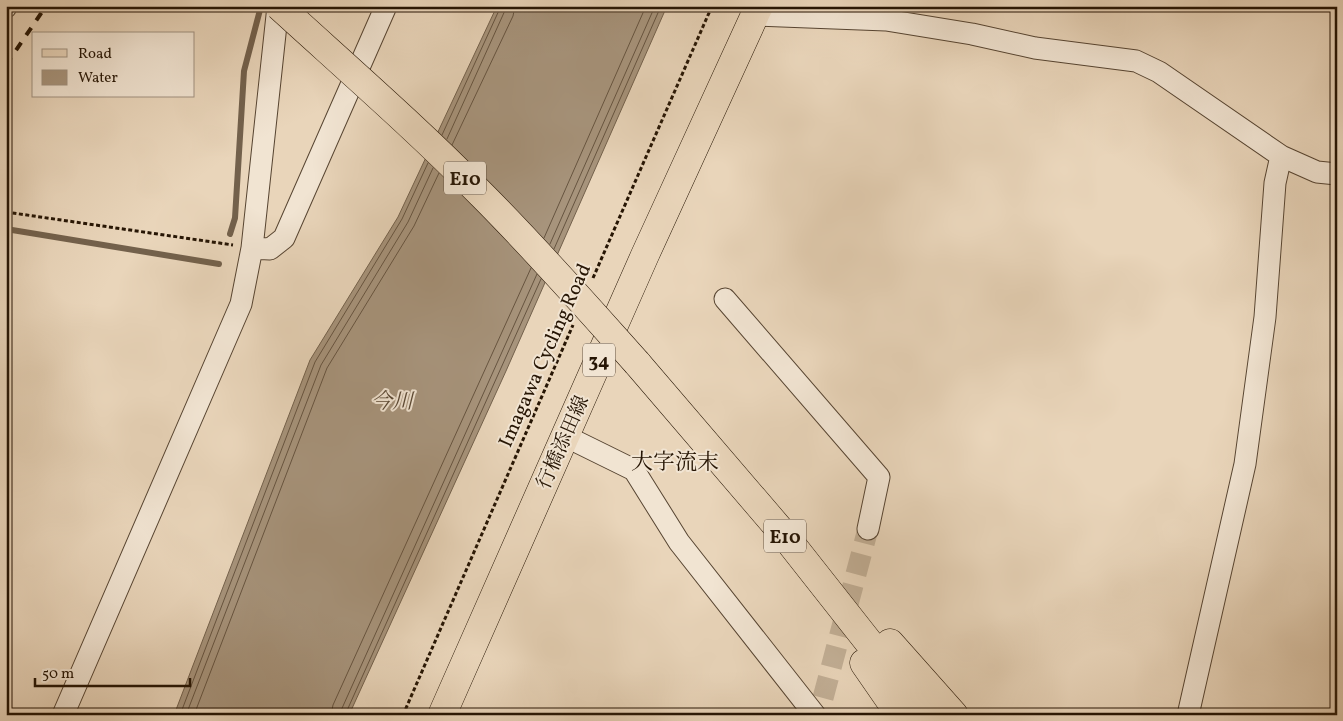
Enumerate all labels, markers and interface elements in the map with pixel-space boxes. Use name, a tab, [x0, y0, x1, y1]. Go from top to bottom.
legend	[32, 32, 195, 98]
text: Road	[78, 44, 112, 65]
text: Water	[78, 68, 118, 89]
road number: E10	[444, 162, 486, 194]
street label: Imagawa Cycling Road	[493, 259, 599, 452]
road number: 34	[583, 344, 615, 376]
water label: 今川	[371, 388, 415, 417]
street label: 行橋添田線	[531, 391, 597, 494]
district label: 大字流末	[631, 448, 719, 479]
road number: E10	[764, 520, 806, 552]
scale bar	[35, 656, 190, 688]
text: 50 m	[42, 664, 74, 685]

